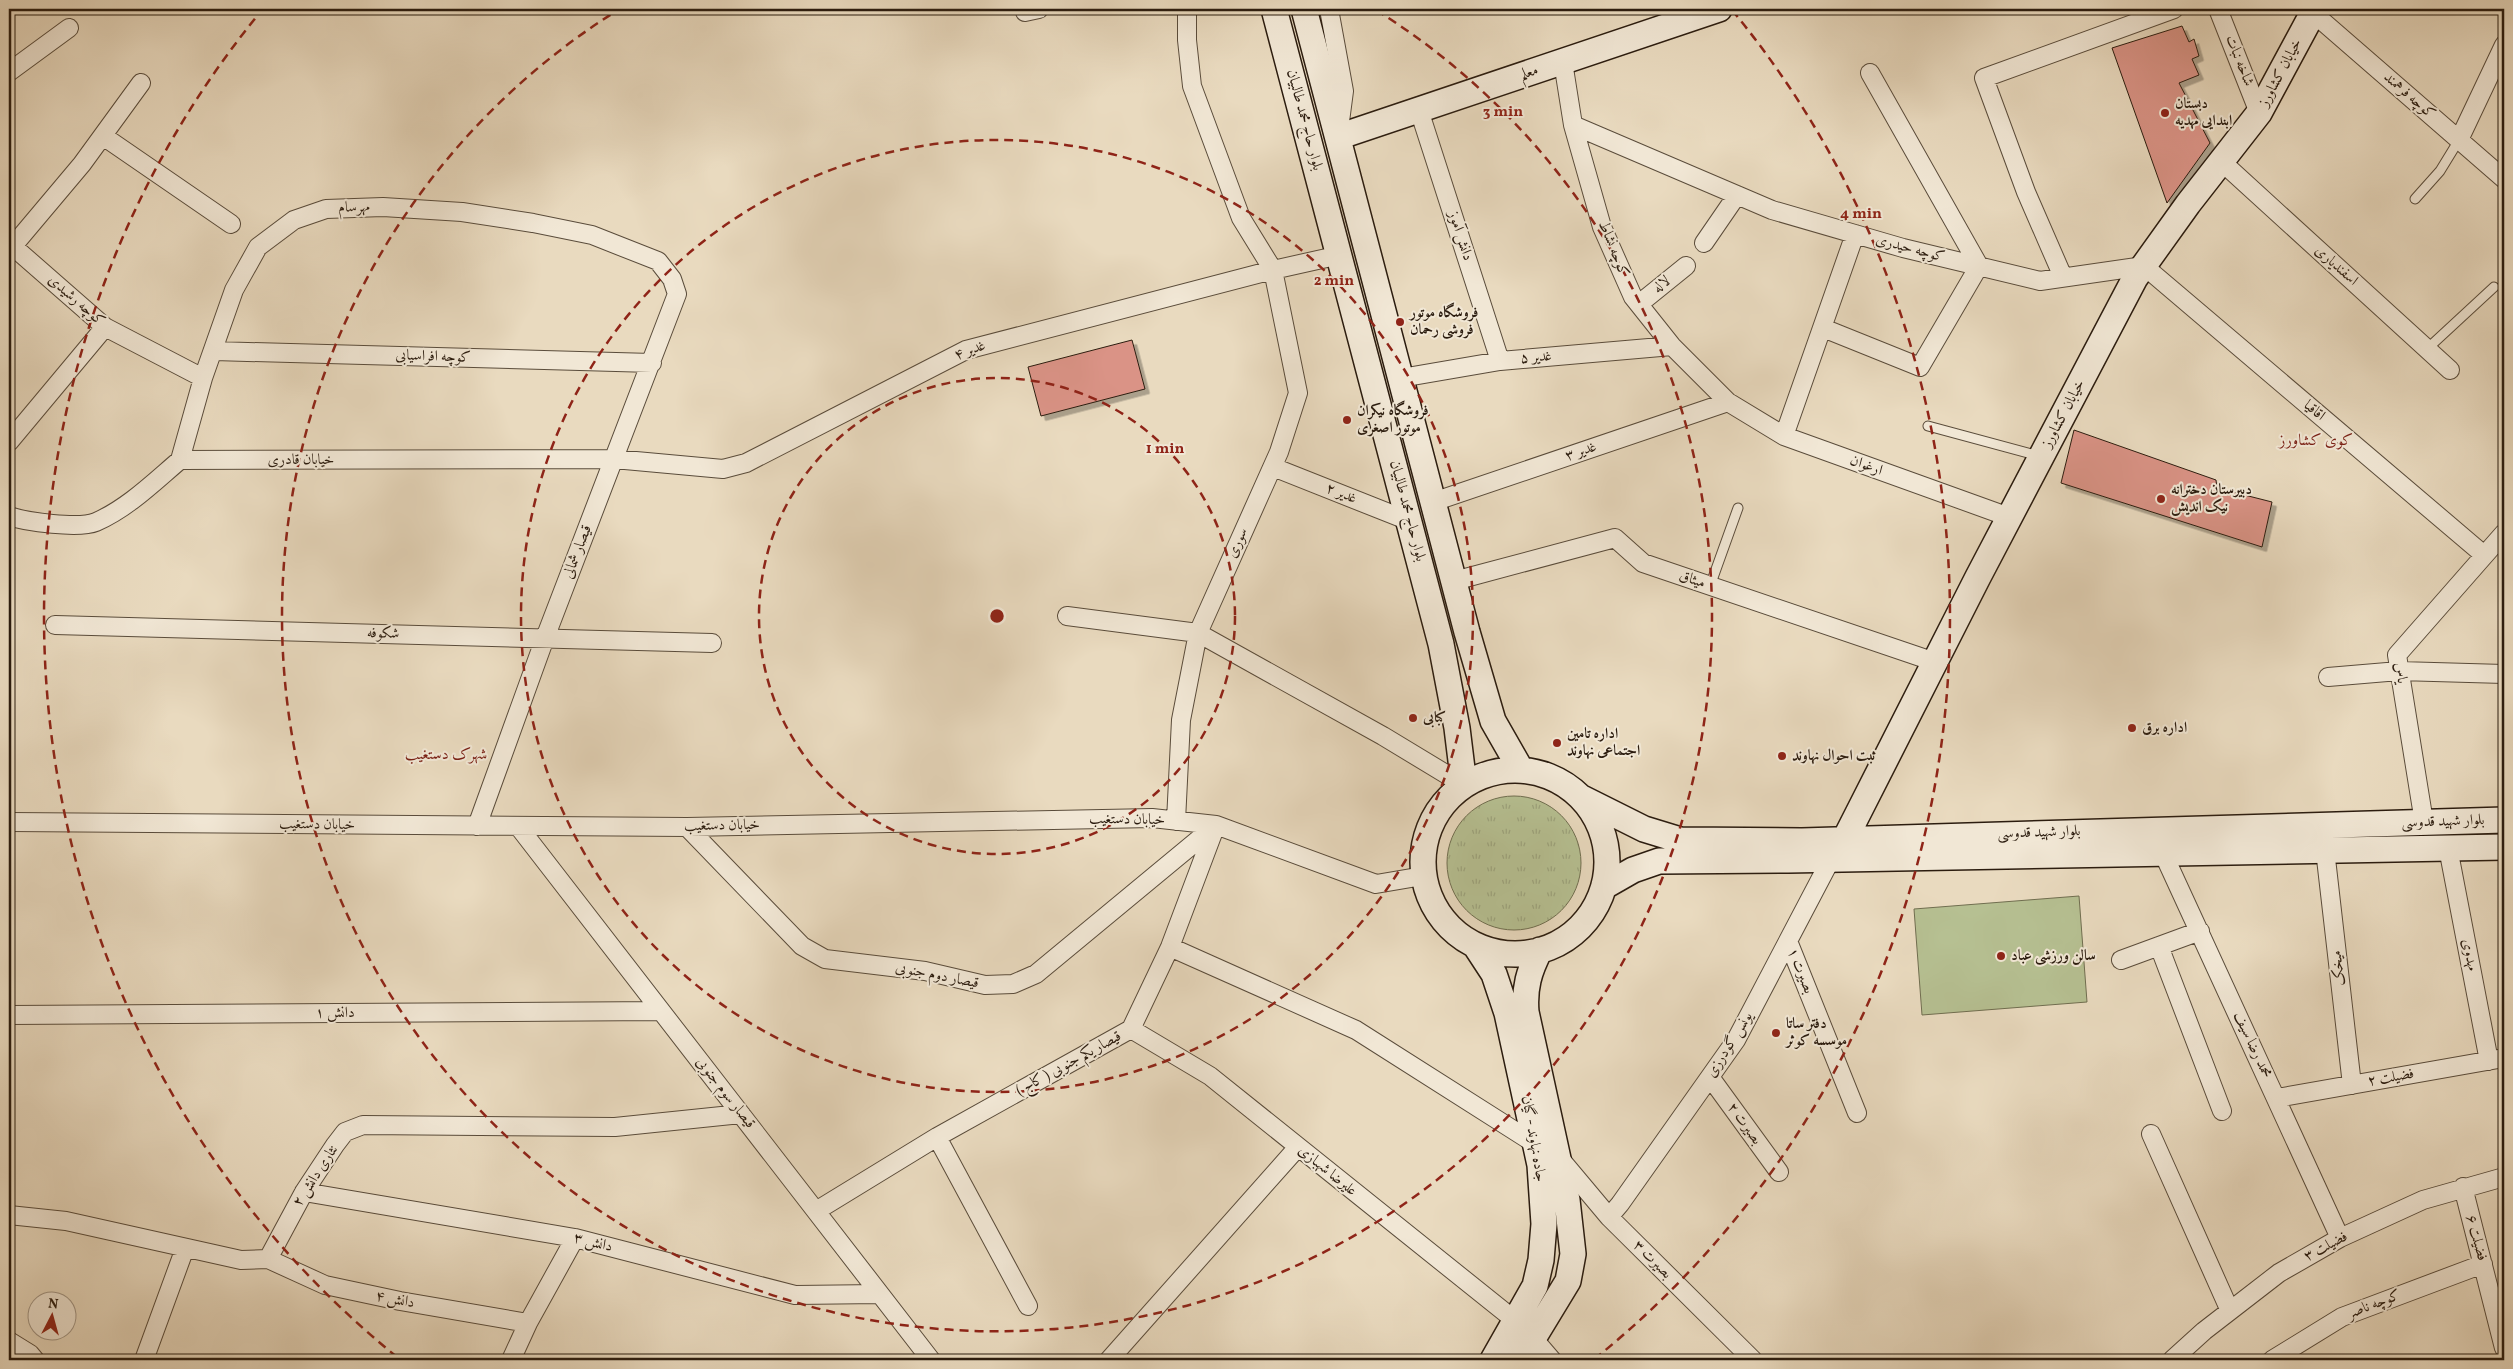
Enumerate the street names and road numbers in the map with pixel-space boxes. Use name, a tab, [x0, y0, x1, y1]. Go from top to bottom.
street label: شاخه نبات	[2219, 32, 2259, 90]
street label: خیابان کشاورز	[2253, 35, 2308, 113]
street label: معلم	[1517, 60, 1542, 89]
street label: بلوار حاج محمد طالبیان	[1279, 67, 1328, 173]
street label: کوچه فرهمند	[2378, 67, 2440, 125]
street label: مهرسام	[338, 197, 370, 220]
street label: دانش آموز	[1442, 207, 1478, 263]
street label: کوچه نشاط	[1592, 218, 1634, 280]
street label: کوچه حیدری	[1873, 230, 1947, 268]
street label: اسفندیاری	[2310, 241, 2362, 291]
street label: کوچه رشیدی	[43, 270, 109, 332]
street label: لاله	[1648, 271, 1676, 299]
street label: غدیر ۴	[951, 336, 989, 366]
street label: کوچه افراسیابی	[395, 345, 471, 369]
street label: غدیر ۵	[1519, 346, 1553, 370]
street label: خیابان کشاورز	[2036, 376, 2091, 454]
street label: اقاقیا	[2299, 396, 2329, 426]
street label: غدیر ۳	[1563, 437, 1600, 467]
street label: خیابان قادری	[268, 450, 334, 471]
street label: ارغوان	[1847, 450, 1885, 482]
street label: بلوار حاج محمد طالبیان	[1382, 458, 1431, 564]
street label: غدیر ۲	[1322, 478, 1360, 510]
street label: قیصار شمالی	[558, 522, 598, 582]
street label: سوری	[1222, 525, 1254, 561]
street label: میثاق	[1676, 566, 1708, 594]
street label: شکوفه	[366, 623, 400, 645]
street label: یاس	[2388, 661, 2412, 686]
street label: خیابان دستغیب	[1089, 809, 1165, 831]
street label: بلوار شهید قدوسی	[2401, 810, 2485, 834]
street label: خیابان دستغیب	[279, 814, 355, 836]
street label: خیابان دستغیب	[684, 815, 760, 837]
street label: بلوار شهید قدوسی	[1997, 821, 2081, 845]
street label: مهدوی	[2456, 937, 2482, 973]
street label: بصیرت ۱	[1781, 945, 1819, 997]
street label: میخک	[2326, 949, 2352, 987]
street label: قیصار دوم جنوبی	[893, 958, 981, 995]
street label: دانش ۱	[315, 1003, 355, 1024]
street label: یونس گودرزی	[1701, 1007, 1759, 1082]
street label: محمد رضا سیف	[2227, 1008, 2277, 1082]
street label: قیصار یکم جنوبی ( کاج )	[1012, 1026, 1127, 1103]
street label: قیصار سوم جنوبی	[690, 1053, 760, 1134]
street label: فضیلت ۲	[2366, 1064, 2416, 1092]
street label: جاده نهاوند - گیان	[1515, 1094, 1551, 1184]
street label: بصیرت ۲	[1722, 1099, 1767, 1150]
street label: نثاری دانش ۲	[288, 1141, 344, 1211]
street label: علیرضا شهبازی	[1293, 1141, 1361, 1201]
street label: فضیلت ۶	[2460, 1213, 2492, 1263]
street label: فضیلت ۳	[2300, 1227, 2352, 1267]
street label: دانش ۳	[571, 1228, 615, 1258]
street label: بصیرت ۳	[1628, 1236, 1676, 1284]
street label: کوچه ناصر	[2342, 1285, 2404, 1325]
street label: دانش ۴	[374, 1286, 416, 1314]

